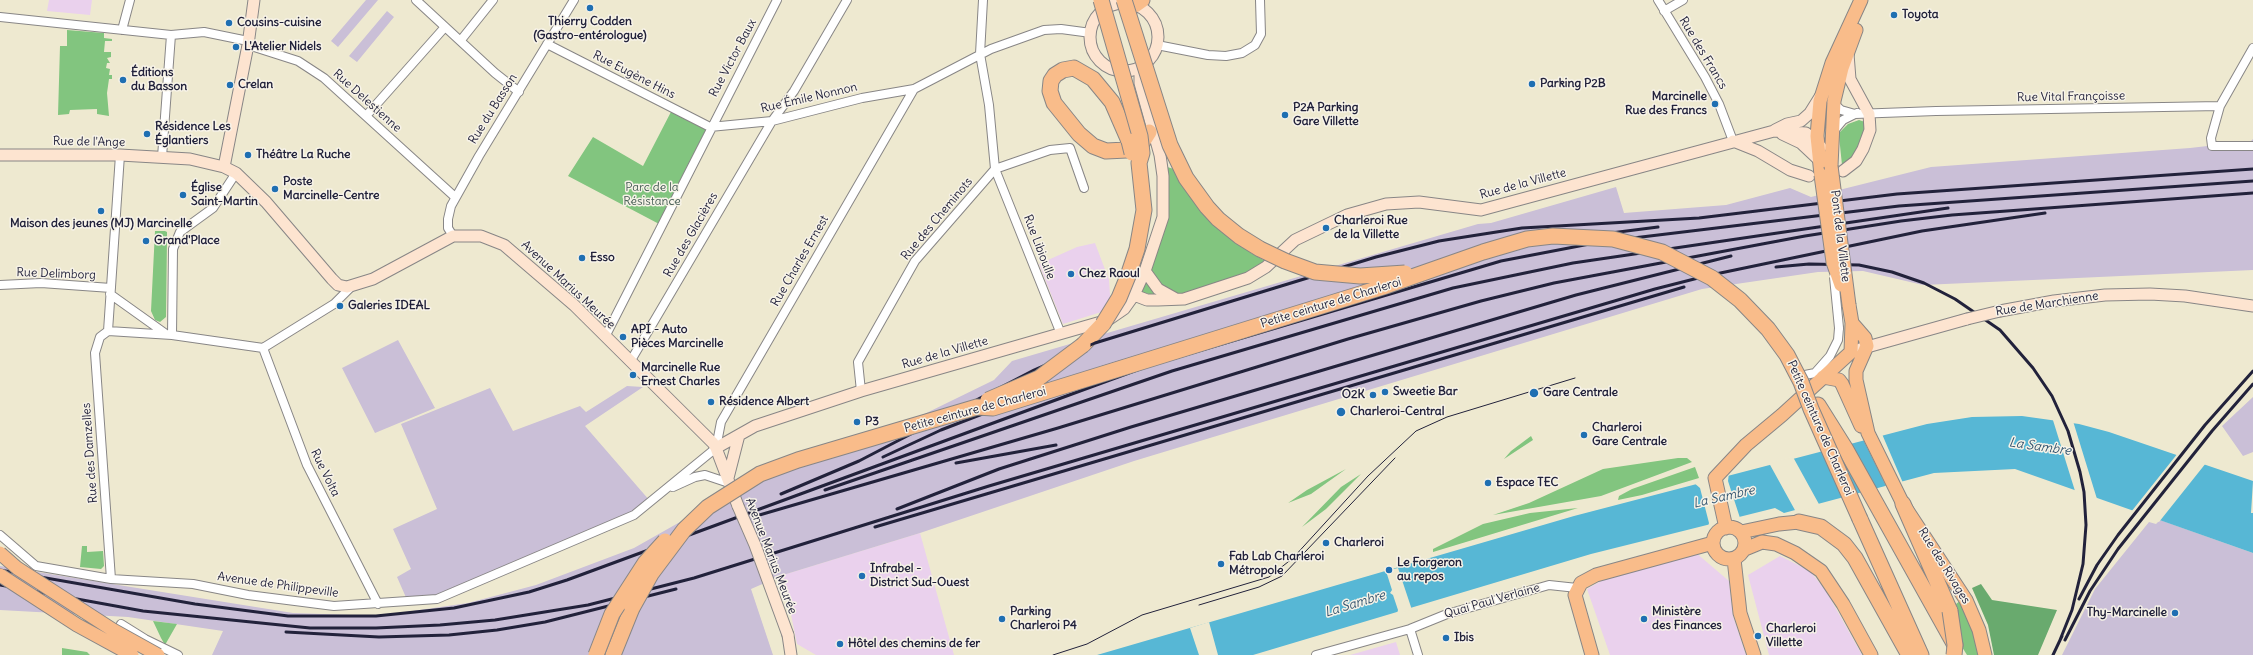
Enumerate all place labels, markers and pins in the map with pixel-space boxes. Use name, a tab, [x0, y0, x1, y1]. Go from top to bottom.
marker: Thierry Codden (Gastro-entérologue)	[585, 3, 595, 13]
place label: Toyota	[1902, 8, 1939, 22]
marker: Toyota	[1889, 10, 1899, 20]
place label: Thierry Codden (Gastro-entérologue)	[533, 15, 647, 43]
place label: Cousins-cuisine	[237, 16, 321, 30]
marker: Cousins-cuisine	[224, 18, 234, 28]
place label: L'Atelier Nidels	[244, 40, 321, 54]
marker: L'Atelier Nidels	[231, 42, 241, 52]
place label: Éditions du Basson	[131, 66, 187, 94]
marker: Éditions du Basson	[118, 75, 128, 85]
place label: Parking P2B	[1540, 77, 1606, 91]
place label: Crelan	[238, 78, 273, 92]
marker: Parking P2B	[1527, 79, 1537, 89]
marker: Crelan	[225, 80, 235, 90]
place label: Marcinelle Rue des Francs	[1625, 90, 1707, 118]
marker: Marcinelle Rue des Francs	[1710, 99, 1720, 109]
place label: P2A Parking Gare Villette	[1293, 101, 1359, 129]
marker: P2A Parking Gare Villette	[1280, 110, 1290, 120]
place label: Résidence Les Églantiers	[155, 120, 231, 148]
marker: Résidence Les Églantiers	[142, 129, 152, 139]
place label: Théâtre La Ruche	[256, 148, 351, 162]
marker: Théâtre La Ruche	[243, 150, 253, 160]
place label: Poste Marcinelle-Centre	[283, 175, 379, 203]
place label: Église Saint-Martin	[191, 181, 258, 209]
marker: Poste Marcinelle-Centre	[270, 184, 280, 194]
marker: Église Saint-Martin	[178, 190, 188, 200]
marker: Maison des jeunes (MJ) Marcinelle	[96, 206, 106, 216]
place label: Charleroi Rue de la Villette	[1334, 214, 1408, 242]
place label: Maison des jeunes (MJ) Marcinelle	[10, 217, 192, 231]
marker: Charleroi Rue de la Villette	[1321, 223, 1331, 233]
place label: Grand'Place	[154, 234, 220, 248]
marker: Grand'Place	[141, 236, 151, 246]
place label: Esso	[590, 251, 615, 265]
marker: Esso	[577, 253, 587, 263]
place label: Chez Raoul	[1079, 267, 1140, 281]
marker: Chez Raoul	[1066, 269, 1076, 279]
place label: Galeries IDEAL	[348, 299, 430, 313]
marker: Galeries IDEAL	[335, 301, 345, 311]
place label: API - Auto Pièces Marcinelle	[631, 323, 723, 351]
marker: API - Auto Pièces Marcinelle	[618, 332, 628, 342]
place label: Marcinelle Rue Ernest Charles	[641, 361, 720, 389]
marker: Marcinelle Rue Ernest Charles	[628, 370, 638, 380]
place label: Sweetie Bar	[1393, 385, 1458, 399]
place label: Gare Centrale	[1543, 386, 1618, 400]
marker: Sweetie Bar	[1380, 387, 1390, 397]
marker: Gare Centrale	[1528, 387, 1540, 399]
place label: O2K	[1342, 388, 1365, 402]
marker: O2K	[1368, 390, 1378, 400]
place label: Résidence Albert	[719, 395, 809, 409]
marker: Résidence Albert	[706, 397, 716, 407]
place label: Charleroi-Central	[1350, 405, 1444, 419]
marker: Charleroi-Central	[1335, 406, 1347, 418]
place label: P3	[865, 415, 879, 429]
marker: P3	[852, 417, 862, 427]
place label: Charleroi Gare Centrale	[1592, 421, 1667, 449]
marker: Charleroi Gare Centrale	[1579, 430, 1589, 440]
place label: Espace TEC	[1496, 476, 1558, 490]
marker: Espace TEC	[1483, 478, 1493, 488]
place label: Charleroi	[1334, 536, 1384, 550]
marker: Charleroi	[1321, 538, 1331, 548]
place label: Fab Lab Charleroi Métropole	[1229, 550, 1324, 578]
place label: Le Forgeron au repos	[1397, 556, 1462, 584]
marker: Fab Lab Charleroi Métropole	[1216, 559, 1226, 569]
place label: Infrabel - District Sud-Ouest	[870, 562, 969, 590]
marker: Le Forgeron au repos	[1384, 565, 1394, 575]
marker: Infrabel - District Sud-Ouest	[857, 571, 867, 581]
place label: Parking Charleroi P4	[1010, 605, 1077, 633]
place label: Ministère des Finances	[1652, 605, 1722, 633]
place label: Thy-Marcinelle	[2087, 606, 2167, 620]
marker: Thy-Marcinelle	[2170, 608, 2180, 618]
marker: Parking Charleroi P4	[997, 614, 1007, 624]
marker: Ministère des Finances	[1639, 614, 1649, 624]
place label: Charleroi Villette	[1766, 622, 1816, 650]
place label: Ibis	[1454, 631, 1474, 645]
marker: Charleroi Villette	[1753, 631, 1763, 641]
marker: Ibis	[1441, 633, 1451, 643]
place label: Hôtel des chemins de fer	[848, 637, 980, 651]
marker: Hôtel des chemins de fer	[835, 639, 845, 649]

